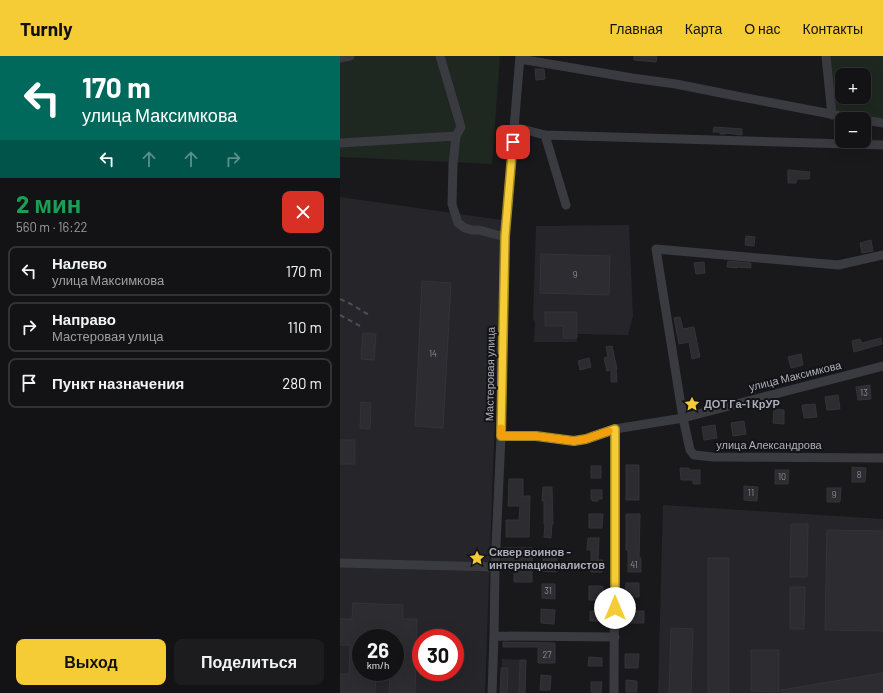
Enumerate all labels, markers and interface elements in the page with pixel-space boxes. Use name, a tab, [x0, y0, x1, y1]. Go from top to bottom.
text: Turnly	[20, 17, 72, 40]
text: Главная	[610, 20, 663, 37]
text: Карта	[685, 20, 722, 37]
text: О нас	[744, 20, 781, 37]
text: Контакты	[803, 20, 863, 37]
map controls	[835, 68, 871, 148]
button: +	[835, 68, 871, 104]
text: 170 m	[82, 70, 151, 104]
icon: left	[16, 72, 68, 124]
text: улица Максимкова	[82, 104, 237, 126]
button: −	[835, 112, 871, 148]
pin	[496, 125, 530, 159]
icon: arrive	[502, 131, 524, 153]
icon: left	[96, 148, 118, 170]
icon: ahead	[138, 148, 160, 170]
icon: ahead	[180, 148, 202, 170]
icon: right	[222, 148, 244, 170]
text: 2 мин	[16, 189, 81, 218]
button: close	[282, 191, 324, 233]
text: 560 m · 16:22	[16, 219, 88, 235]
text: Налево	[52, 254, 107, 272]
icon: left	[18, 260, 40, 282]
text: 170 m	[286, 262, 322, 280]
house number: 9	[573, 269, 578, 280]
text: улица Максимкова	[52, 272, 164, 288]
text: Направо	[52, 310, 116, 328]
icon: right	[18, 316, 40, 338]
text: 110 m	[288, 318, 322, 336]
street label: Мастеровая улица	[482, 326, 497, 421]
text: Мастеровая улица	[52, 328, 164, 344]
house number: 14	[429, 348, 437, 359]
street label: улица Максимкова	[747, 358, 843, 393]
icon: arrive	[18, 372, 40, 394]
text: Пункт назначения	[52, 374, 184, 392]
text: 280 m	[282, 374, 322, 392]
house number: 13	[860, 387, 868, 398]
place icon: ДОТ Га-1 КрУР	[683, 395, 701, 413]
place label: ДОТ Га-1 КрУР	[704, 397, 780, 410]
street label: улица Александрова	[716, 438, 823, 451]
house number: 8	[857, 469, 862, 480]
house number: 10	[778, 471, 786, 482]
house number: 11	[748, 487, 754, 498]
house number: 9	[832, 489, 837, 500]
place label: Сквер воинов - интернационалистов	[489, 545, 605, 571]
place icon: Сквер воинов - интернационалистов	[468, 549, 486, 567]
house number: 41	[630, 559, 638, 570]
house number: 31	[544, 585, 552, 596]
position arrow	[594, 587, 636, 629]
speed limit sign: 30	[412, 629, 464, 681]
text: 26	[367, 638, 389, 662]
button: Выход	[16, 639, 166, 685]
button: Поделиться	[174, 639, 324, 685]
house number: 27	[542, 649, 552, 660]
text: km/h	[367, 659, 389, 671]

